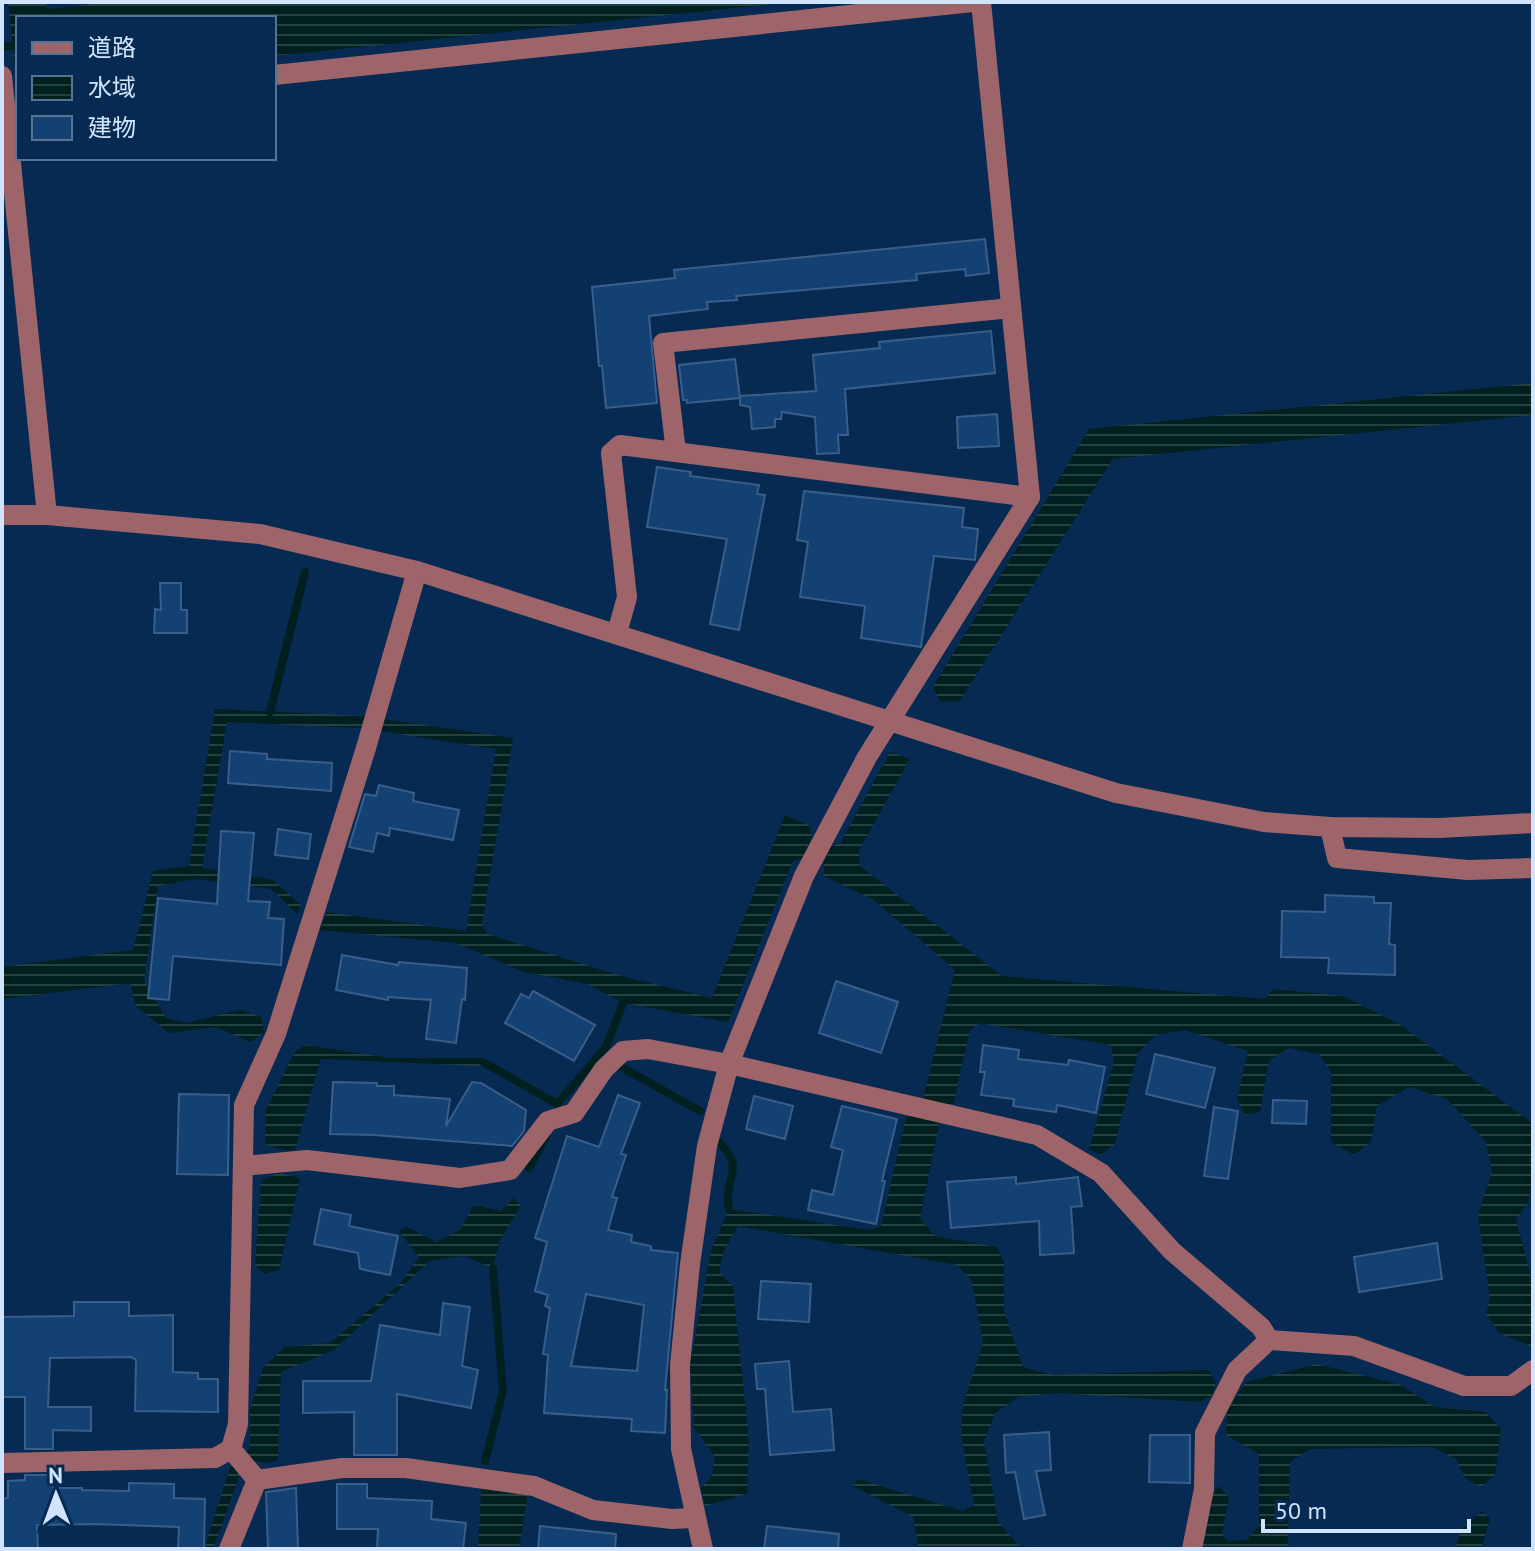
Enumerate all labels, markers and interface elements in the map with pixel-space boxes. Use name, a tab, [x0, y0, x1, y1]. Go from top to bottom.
legend	[16, 16, 276, 160]
text: 道路	[88, 32, 136, 63]
text: 水域	[88, 72, 136, 103]
text: 建物	[88, 112, 136, 143]
north arrow	[16, 1455, 96, 1535]
text: N	[48, 1461, 63, 1489]
scale bar	[1263, 1483, 1469, 1533]
text: 50 m	[1275, 1495, 1327, 1526]

